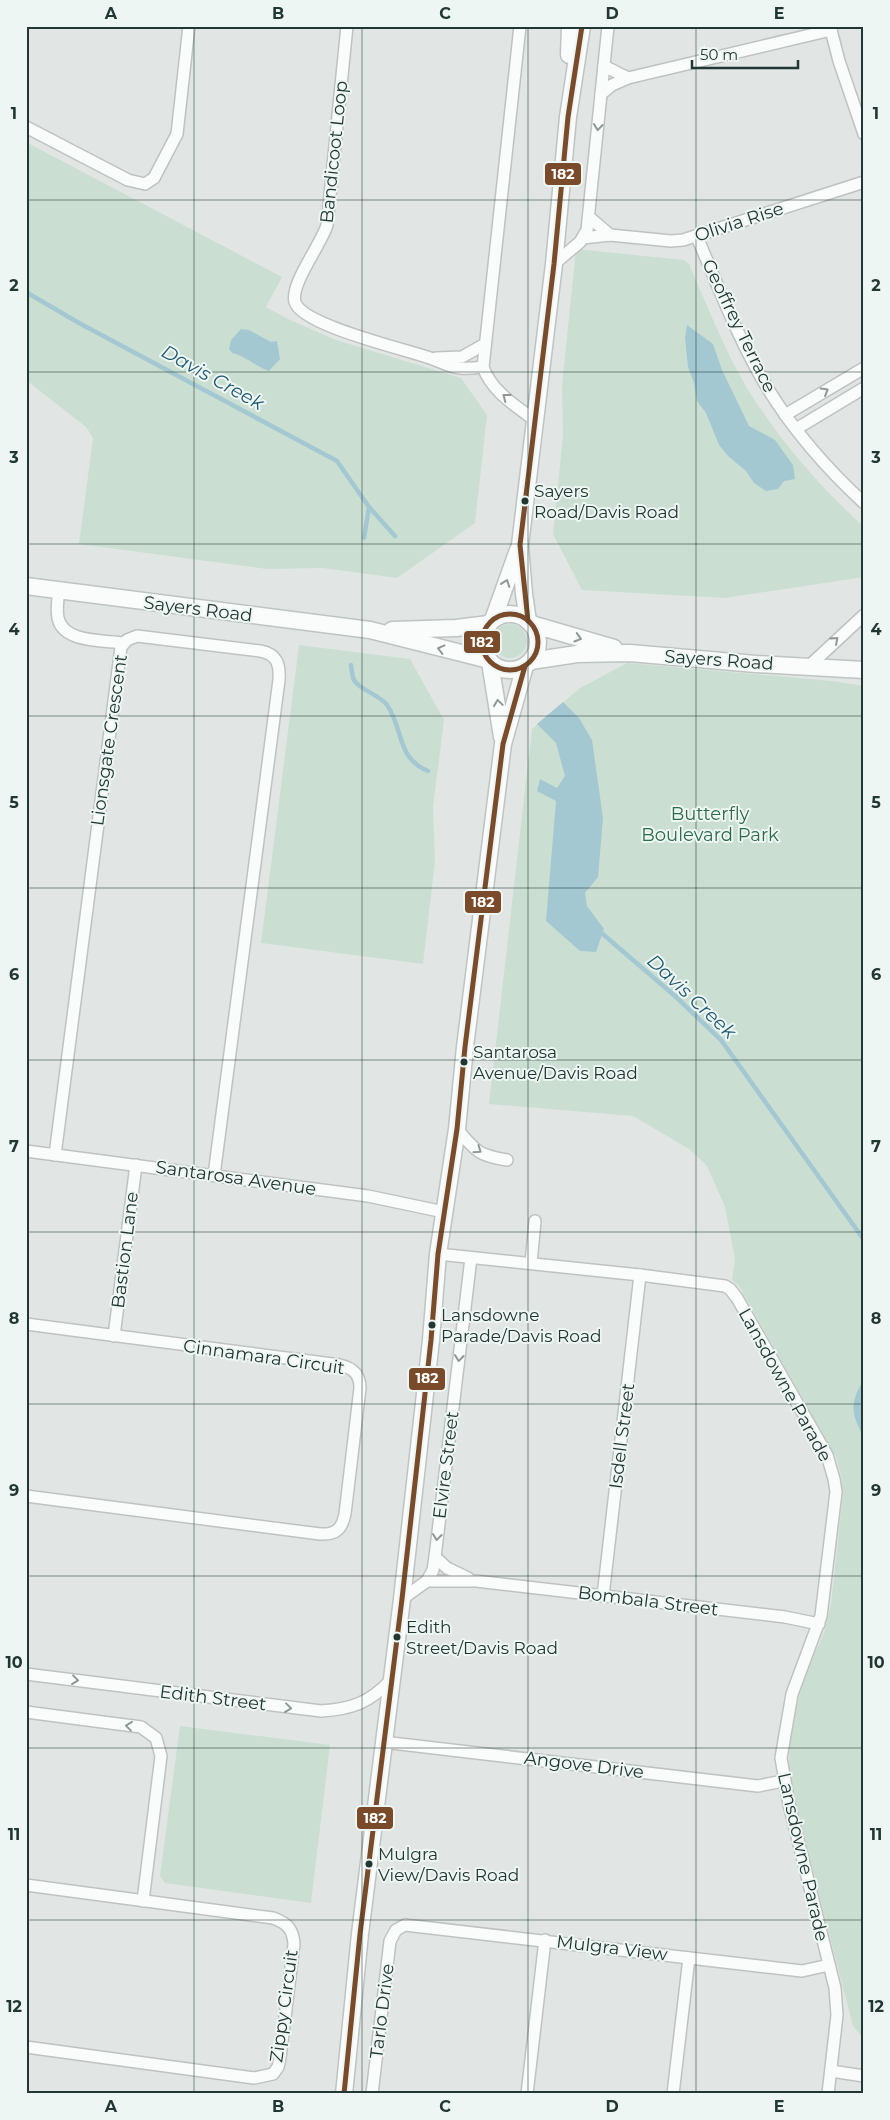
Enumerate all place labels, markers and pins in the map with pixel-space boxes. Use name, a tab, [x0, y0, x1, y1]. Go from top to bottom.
place label: Sayers Road/Davis Road	[534, 481, 679, 522]
marker: Sayers Road/Davis Road	[520, 496, 530, 506]
place label: Santarosa Avenue/Davis Road	[473, 1042, 638, 1083]
marker: Santarosa Avenue/Davis Road	[459, 1057, 469, 1067]
place label: Lansdowne Parade/Davis Road	[441, 1305, 602, 1346]
marker: Lansdowne Parade/Davis Road	[427, 1320, 437, 1330]
place label: Edith Street/Davis Road	[406, 1617, 558, 1658]
marker: Edith Street/Davis Road	[392, 1632, 402, 1642]
place label: Mulgra View/Davis Road	[378, 1844, 519, 1885]
marker: Mulgra View/Davis Road	[364, 1859, 374, 1869]

